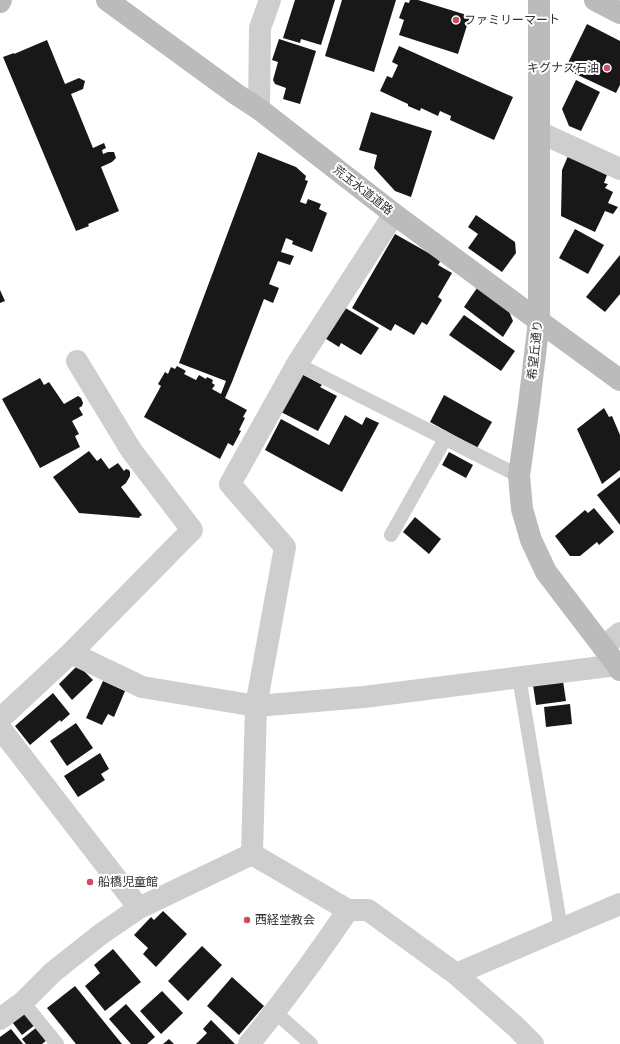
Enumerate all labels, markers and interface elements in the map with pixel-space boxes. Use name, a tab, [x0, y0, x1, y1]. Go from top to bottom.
place label: ファミリーマート	[464, 13, 560, 27]
marker: ファミリーマート	[451, 15, 461, 25]
place label: キグナス石油	[527, 61, 599, 75]
marker: キグナス石油	[602, 63, 612, 73]
street label: 荒玉水道道路	[330, 162, 396, 218]
street label: 希望丘通り	[525, 319, 545, 381]
place label: 船橋児童館	[98, 875, 158, 889]
marker: 船橋児童館	[85, 877, 95, 887]
place label: 西経堂教会	[255, 913, 315, 927]
marker: 西経堂教会	[242, 915, 252, 925]

